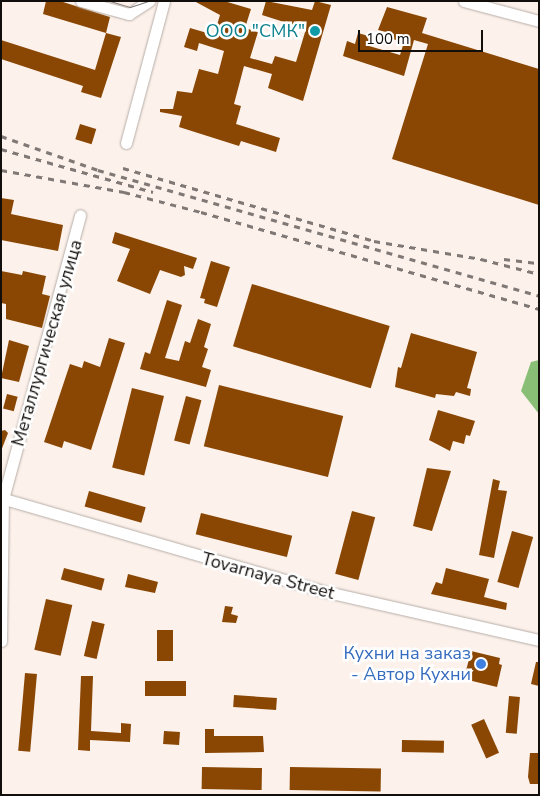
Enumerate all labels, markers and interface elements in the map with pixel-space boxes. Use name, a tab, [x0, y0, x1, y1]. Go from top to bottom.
place label: ООО "СМК"	[206, 20, 305, 42]
scale bar	[360, 20, 485, 52]
marker: ООО "СМК"	[309, 25, 321, 37]
text: 100 m	[366, 29, 410, 49]
street label: Металлургическая улица	[7, 237, 87, 449]
street label: Tovarnaya Street	[199, 548, 337, 604]
place label: Кухни на заказ - Автор Кухни	[344, 643, 471, 686]
marker: Кухни на заказ - Автор Кухни	[475, 658, 487, 670]

